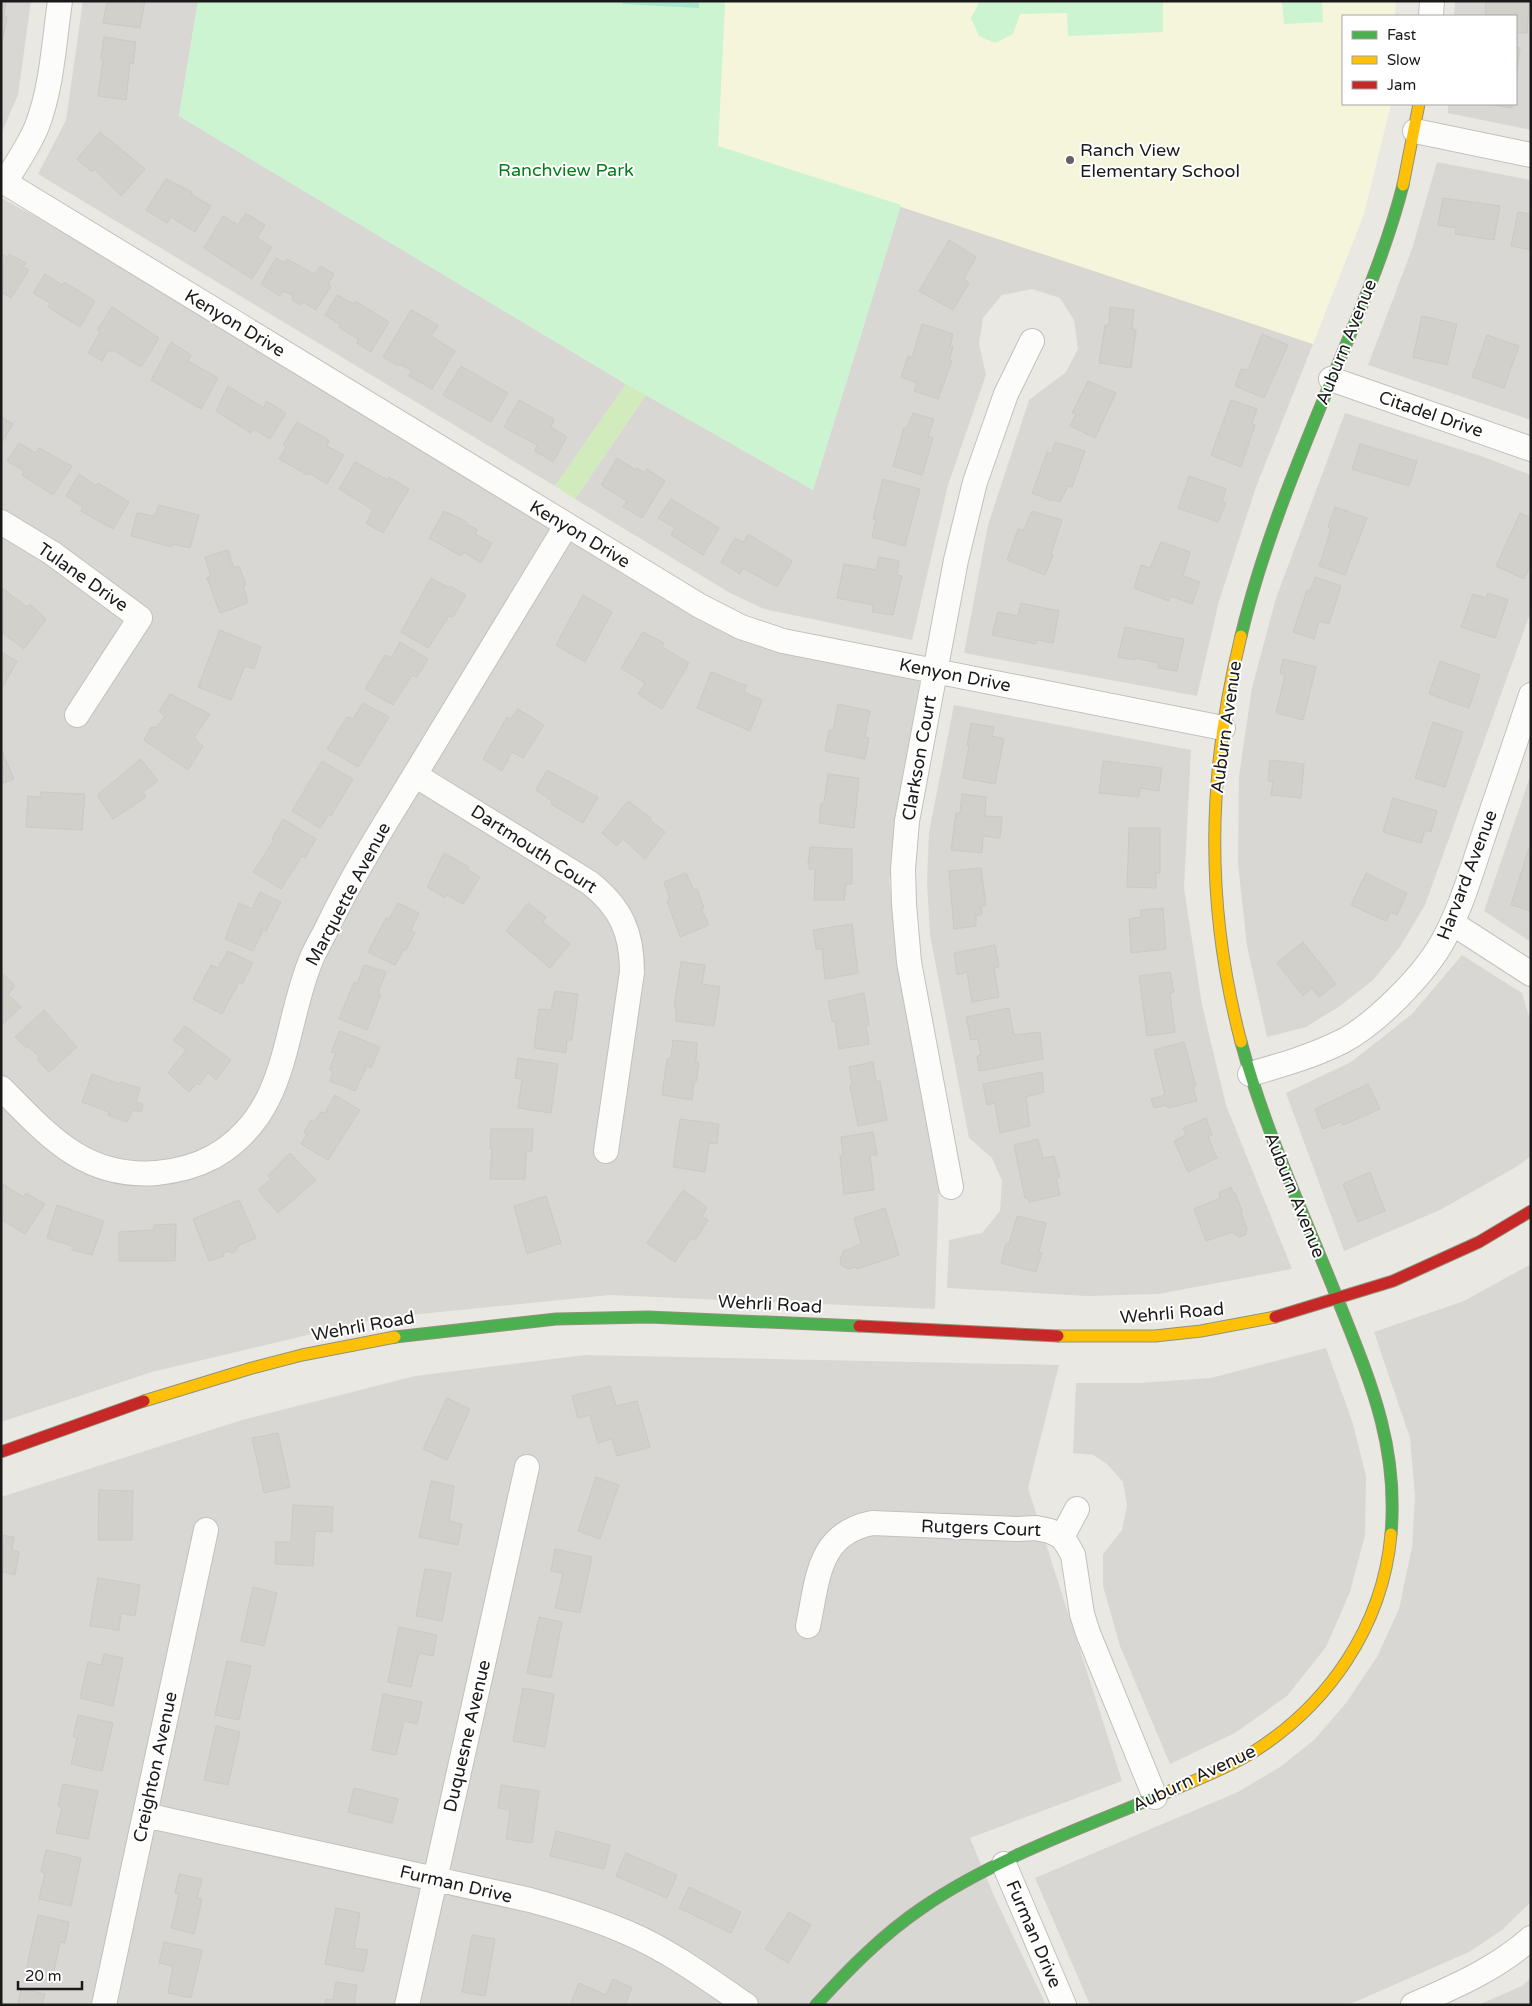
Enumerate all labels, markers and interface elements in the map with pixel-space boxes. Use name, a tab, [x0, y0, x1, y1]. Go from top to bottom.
legend	[1342, 15, 1517, 105]
text: Fast	[1387, 26, 1417, 44]
text: Slow	[1387, 51, 1421, 69]
text: Jam	[1387, 76, 1416, 94]
place label: Ranch View Elementary School	[1080, 139, 1240, 182]
marker: Ranch View Elementary School	[1064, 154, 1076, 166]
park label: Ranchview Park	[498, 159, 634, 181]
street label: Auburn Avenue	[1311, 276, 1381, 408]
street label: Kenyon Drive	[181, 284, 289, 362]
street label: Citadel Drive	[1376, 386, 1486, 442]
street label: Kenyon Drive	[526, 495, 634, 573]
street label: Tulane Drive	[33, 538, 133, 616]
street label: Kenyon Drive	[897, 653, 1013, 697]
street label: Auburn Avenue	[1206, 659, 1246, 795]
street label: Clarkson Court	[897, 694, 941, 822]
street label: Dartmouth Court	[467, 800, 601, 898]
street label: Harvard Avenue	[1432, 807, 1502, 943]
street label: Marquette Avenue	[301, 818, 395, 970]
street label: Auburn Avenue	[1260, 1129, 1330, 1261]
street label: Wehrli Road	[717, 1290, 823, 1318]
street label: Wehrli Road	[1119, 1297, 1225, 1329]
street label: Wehrli Road	[310, 1306, 416, 1346]
street label: Rutgers Court	[921, 1515, 1042, 1541]
street label: Duquesne Avenue	[439, 1658, 495, 1814]
street label: Creighton Avenue	[128, 1690, 182, 1844]
street label: Auburn Avenue	[1129, 1740, 1259, 1816]
street label: Furman Drive	[398, 1860, 514, 1908]
street label: Furman Drive	[1001, 1877, 1067, 1991]
scale bar	[18, 1958, 81, 1990]
text: 20 m	[25, 1967, 62, 1985]

